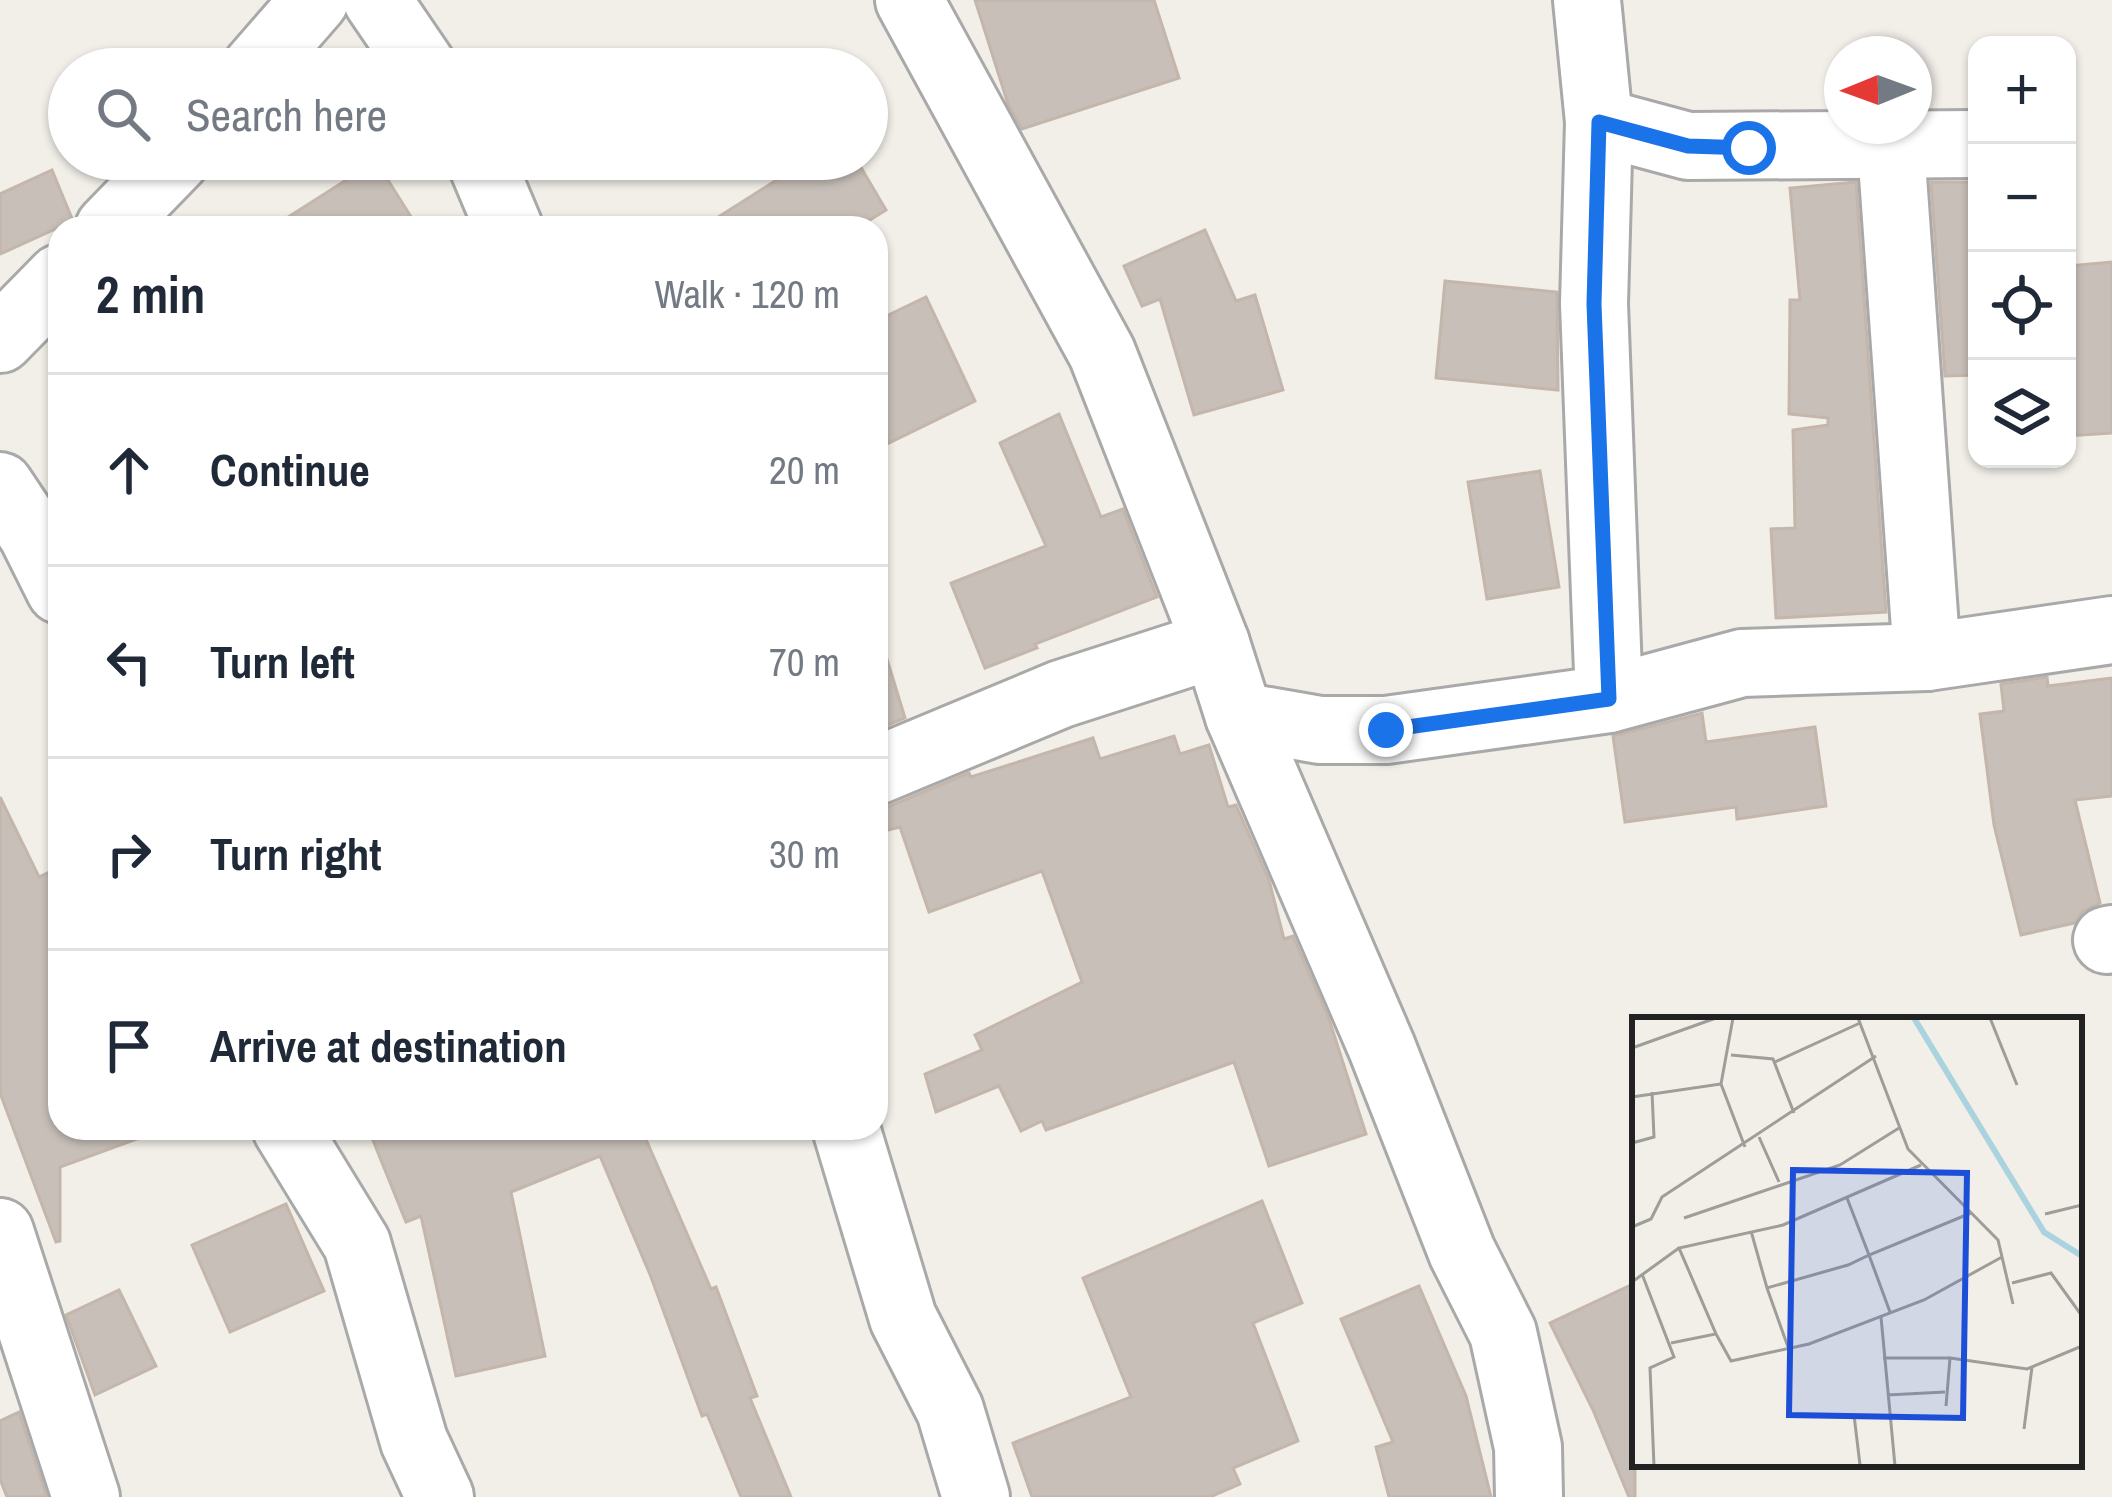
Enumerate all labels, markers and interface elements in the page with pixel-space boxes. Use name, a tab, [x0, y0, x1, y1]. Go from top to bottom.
north arrow	[1824, 36, 1932, 144]
map controls	[1968, 36, 2076, 468]
button: +	[1968, 36, 2076, 144]
search box	[48, 48, 888, 180]
icon: search	[90, 81, 156, 147]
text: Search here	[186, 84, 387, 145]
route start	[1722, 121, 1776, 175]
button: −	[1968, 144, 2076, 252]
button: locate	[1968, 252, 2076, 360]
text: 2 min	[96, 260, 205, 329]
text: Walk · 120 m	[655, 268, 840, 320]
button: layers	[1968, 360, 2076, 468]
icon: ahead	[96, 437, 162, 503]
text: Continue	[210, 439, 370, 500]
text: 20 m	[769, 444, 840, 496]
icon: left	[96, 629, 162, 695]
text: Turn left	[210, 631, 355, 692]
text: 70 m	[769, 636, 840, 688]
route end	[1359, 703, 1413, 757]
icon: right	[96, 821, 162, 887]
text: Turn right	[210, 823, 382, 884]
text: 30 m	[769, 828, 840, 880]
icon: arrive	[96, 1013, 162, 1079]
text: Arrive at destination	[210, 1015, 567, 1076]
inset map	[1632, 1017, 2082, 1467]

